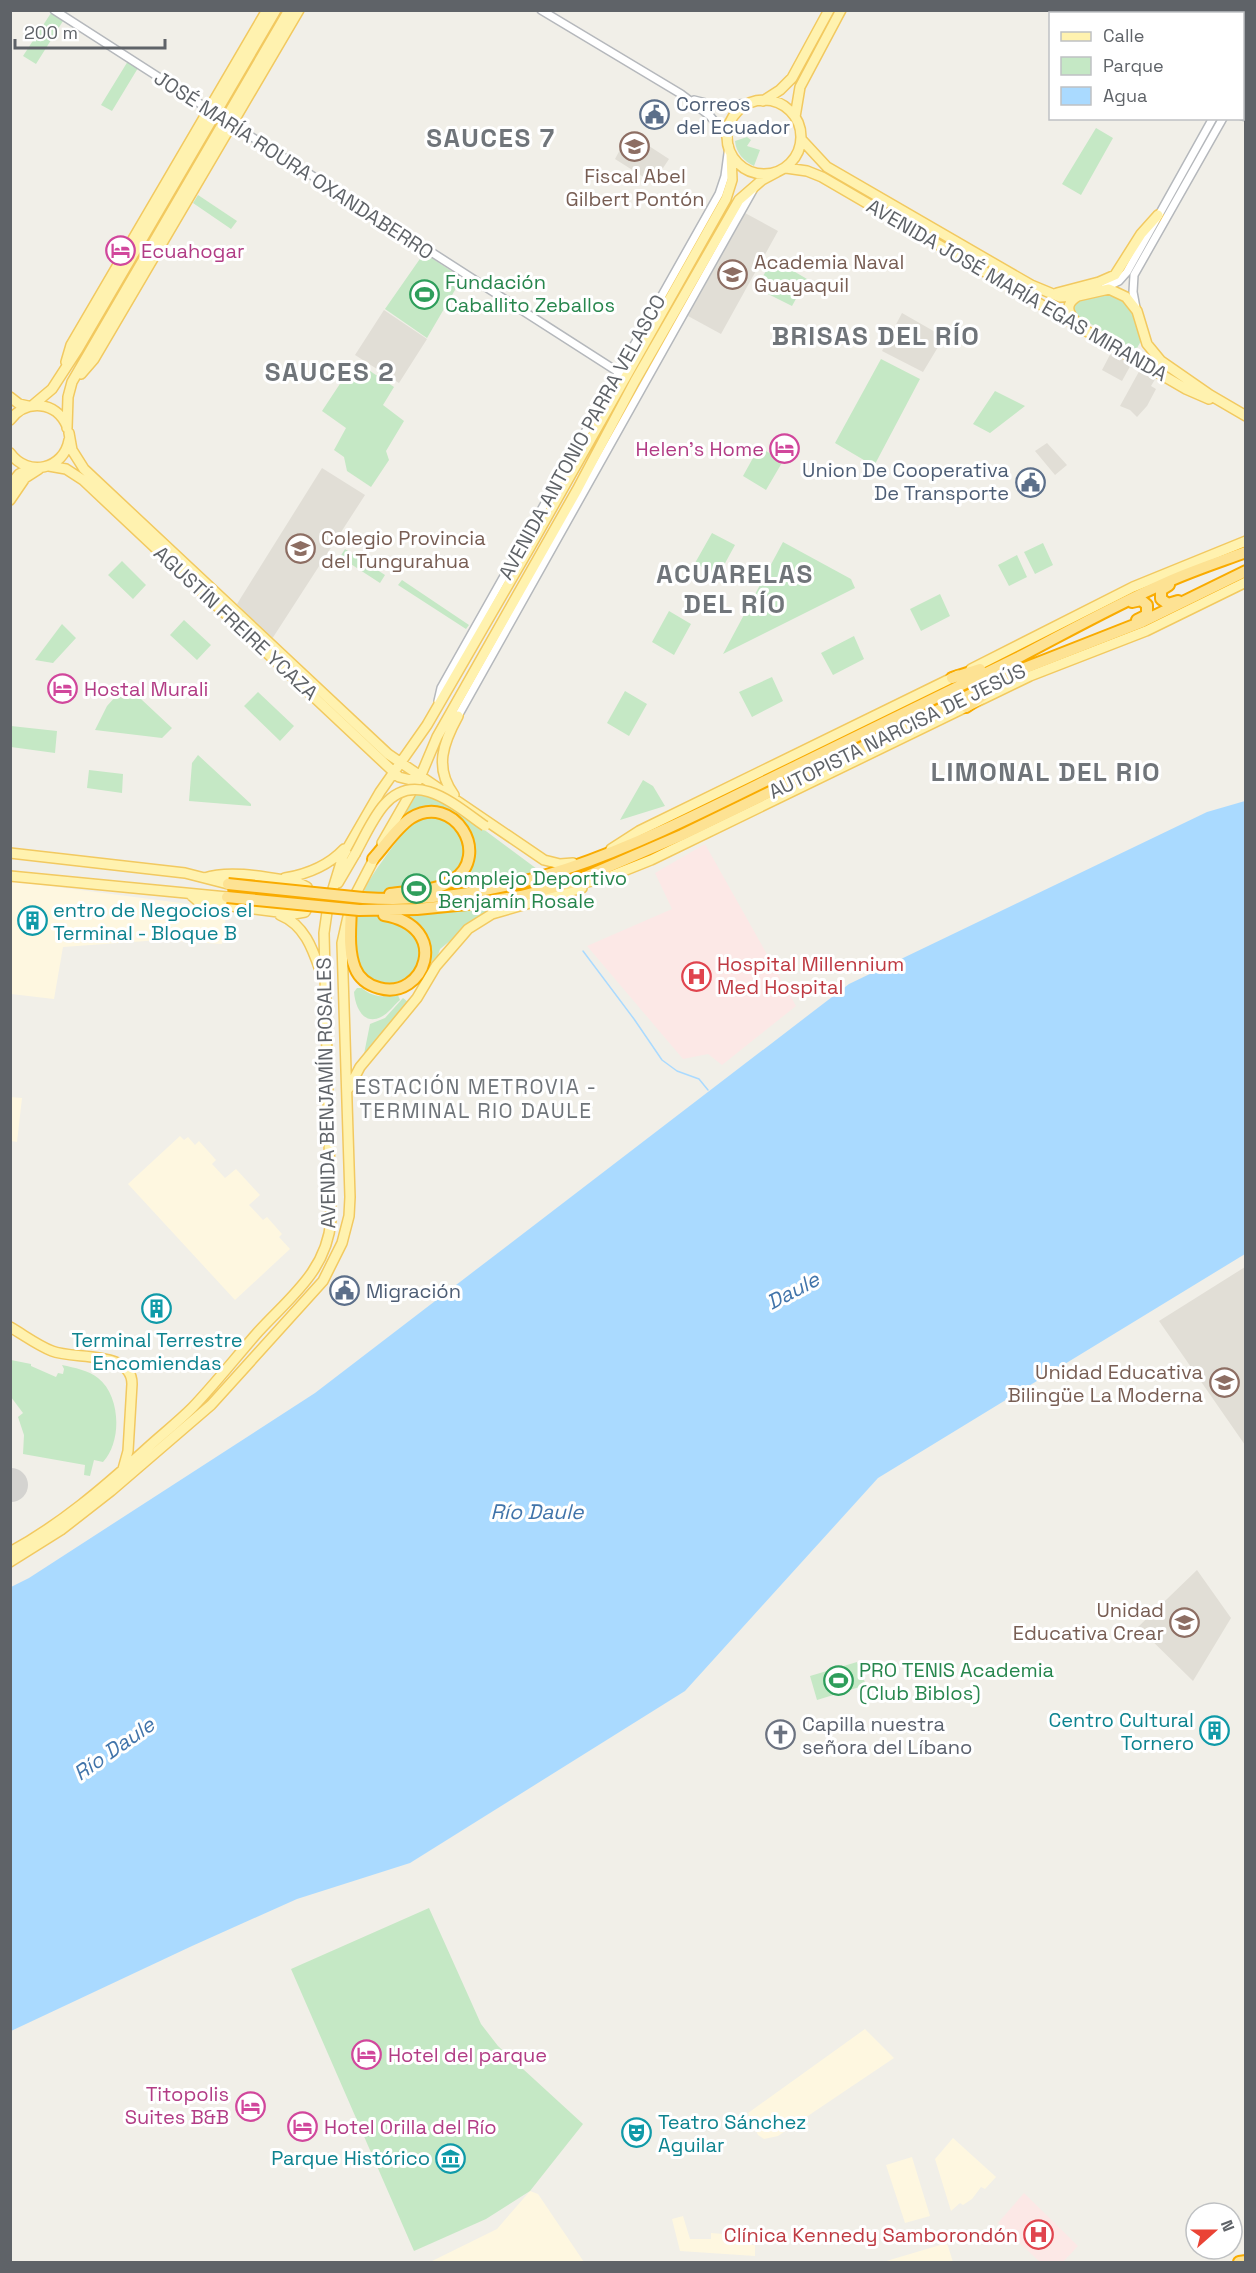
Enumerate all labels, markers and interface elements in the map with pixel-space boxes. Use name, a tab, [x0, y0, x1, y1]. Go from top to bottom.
scale bar	[15, 12, 165, 50]
legend	[1049, 12, 1244, 120]
text: 200 m	[24, 21, 78, 44]
text: Calle	[1103, 24, 1144, 47]
text: Parque	[1103, 54, 1164, 77]
street label: JOSÉ MARÍA ROURA OXANDABERRO	[149, 65, 439, 265]
text: Agua	[1103, 84, 1147, 107]
place label: Correos del Ecuador	[676, 91, 790, 140]
public building icon: Correos del Ecuador	[639, 99, 671, 131]
district label: SAUCES 7	[426, 121, 556, 155]
school or university icon: Fiscal Abel Gilbert Pontón	[619, 130, 651, 162]
place label: Fiscal Abel Gilbert Pontón	[565, 163, 705, 212]
street label: AVENIDA JOSÉ MARÍA EGAS MIRANDA	[862, 193, 1172, 387]
hotel icon: Ecuahogar	[104, 235, 136, 267]
place label: Ecuahogar	[141, 238, 244, 264]
place label: Academia Naval Guayaquil	[754, 249, 904, 298]
school or university icon: Academia Naval Guayaquil	[717, 258, 749, 290]
place label: Fundación Caballito Zeballos	[445, 269, 615, 318]
sports icon: Fundación Caballito Zeballos	[408, 278, 440, 310]
street label: AVENIDA ANTONIO PARRA VELASCO	[493, 290, 671, 584]
district label: BRISAS DEL RÍO	[772, 319, 980, 353]
district label: SAUCES 2	[265, 355, 395, 389]
hotel icon: Helen's Home	[769, 433, 801, 465]
place label: Helen's Home	[635, 436, 764, 462]
place label: Union De Cooperativa De Transporte	[802, 457, 1009, 506]
public building icon: Union De Cooperativa De Transporte	[1014, 466, 1046, 498]
place label: Colegio Provincia del Tungurahua	[321, 525, 486, 574]
school or university icon: Colegio Provincia del Tungurahua	[284, 533, 316, 565]
street label: AGUSTÍN FREIRE YCAZA	[148, 540, 324, 706]
district label: ACUARELAS DEL RÍO	[656, 557, 814, 621]
street label: AUTOPISTA NARCISA DE JESÚS	[764, 657, 1030, 805]
hotel icon: Hostal Murali	[47, 673, 79, 705]
place label: Hostal Murali	[84, 676, 209, 702]
district label: LIMONAL DEL RIO	[931, 755, 1161, 789]
place label: Complejo Deportivo Benjamín Rosale	[438, 865, 627, 914]
sports icon: Complejo Deportivo Benjamín Rosale	[401, 873, 433, 905]
place label: entro de Negocios el Terminal - Bloque B	[53, 897, 253, 946]
building icon: entro de Negocios el Terminal - Bloque B	[16, 905, 48, 937]
place label: Hospital Millennium Med Hospital	[717, 951, 904, 1000]
street label: AVENIDA BENJAMÍN ROSALES	[311, 957, 341, 1229]
hospital icon: Hospital Millennium Med Hospital	[680, 960, 712, 992]
district label: ESTACIÓN METROVIA - TERMINAL RIO DAULE	[354, 1073, 598, 1124]
water label: Daule	[762, 1265, 825, 1316]
public building icon: Migración	[329, 1275, 361, 1307]
place label: Migración	[366, 1278, 461, 1304]
building icon: Terminal Terrestre Encomiendas	[141, 1293, 173, 1325]
place label: Terminal Terrestre Encomiendas	[71, 1327, 243, 1376]
place label: Unidad Educativa Bilingüe La Moderna	[1008, 1359, 1203, 1408]
school or university icon: Unidad Educativa Bilingüe La Moderna	[1208, 1367, 1240, 1399]
water label: Río Daule	[491, 1498, 585, 1525]
place label: Unidad Educativa Crear	[1013, 1597, 1164, 1646]
school or university icon: Unidad Educativa Crear	[1169, 1606, 1201, 1638]
place label: PRO TENIS Academia (Club Biblos)	[859, 1657, 1054, 1706]
sports icon: PRO TENIS Academia (Club Biblos)	[822, 1665, 854, 1697]
place label: Centro Cultural Tornero	[1048, 1707, 1194, 1756]
water label: Río Daule	[68, 1710, 161, 1786]
place label: Capilla nuestra señora del Líbano	[802, 1711, 972, 1760]
building icon: Centro Cultural Tornero	[1199, 1715, 1231, 1747]
church icon: Capilla nuestra señora del Líbano	[765, 1719, 797, 1751]
hotel icon: Hotel del parque	[351, 2039, 383, 2071]
place label: Hotel del parque	[388, 2042, 547, 2068]
place label: Titopolis Suites B&B	[125, 2081, 229, 2130]
hotel icon: Titopolis Suites B&B	[234, 2090, 266, 2122]
place label: Teatro Sánchez Aguilar	[658, 2109, 806, 2158]
hotel icon: Hotel Orilla del Río	[287, 2111, 319, 2143]
place label: Hotel Orilla del Río	[324, 2114, 497, 2140]
theatre icon: Teatro Sánchez Aguilar	[621, 2117, 653, 2149]
museum icon: Parque Histórico	[435, 2142, 467, 2174]
place label: Parque Histórico	[271, 2145, 430, 2171]
north arrow	[1184, 2201, 1244, 2261]
text: N	[1216, 2217, 1239, 2235]
hospital icon: Clínica Kennedy Samborondón	[1023, 2219, 1055, 2251]
place label: Clínica Kennedy Samborondón	[724, 2222, 1018, 2248]

